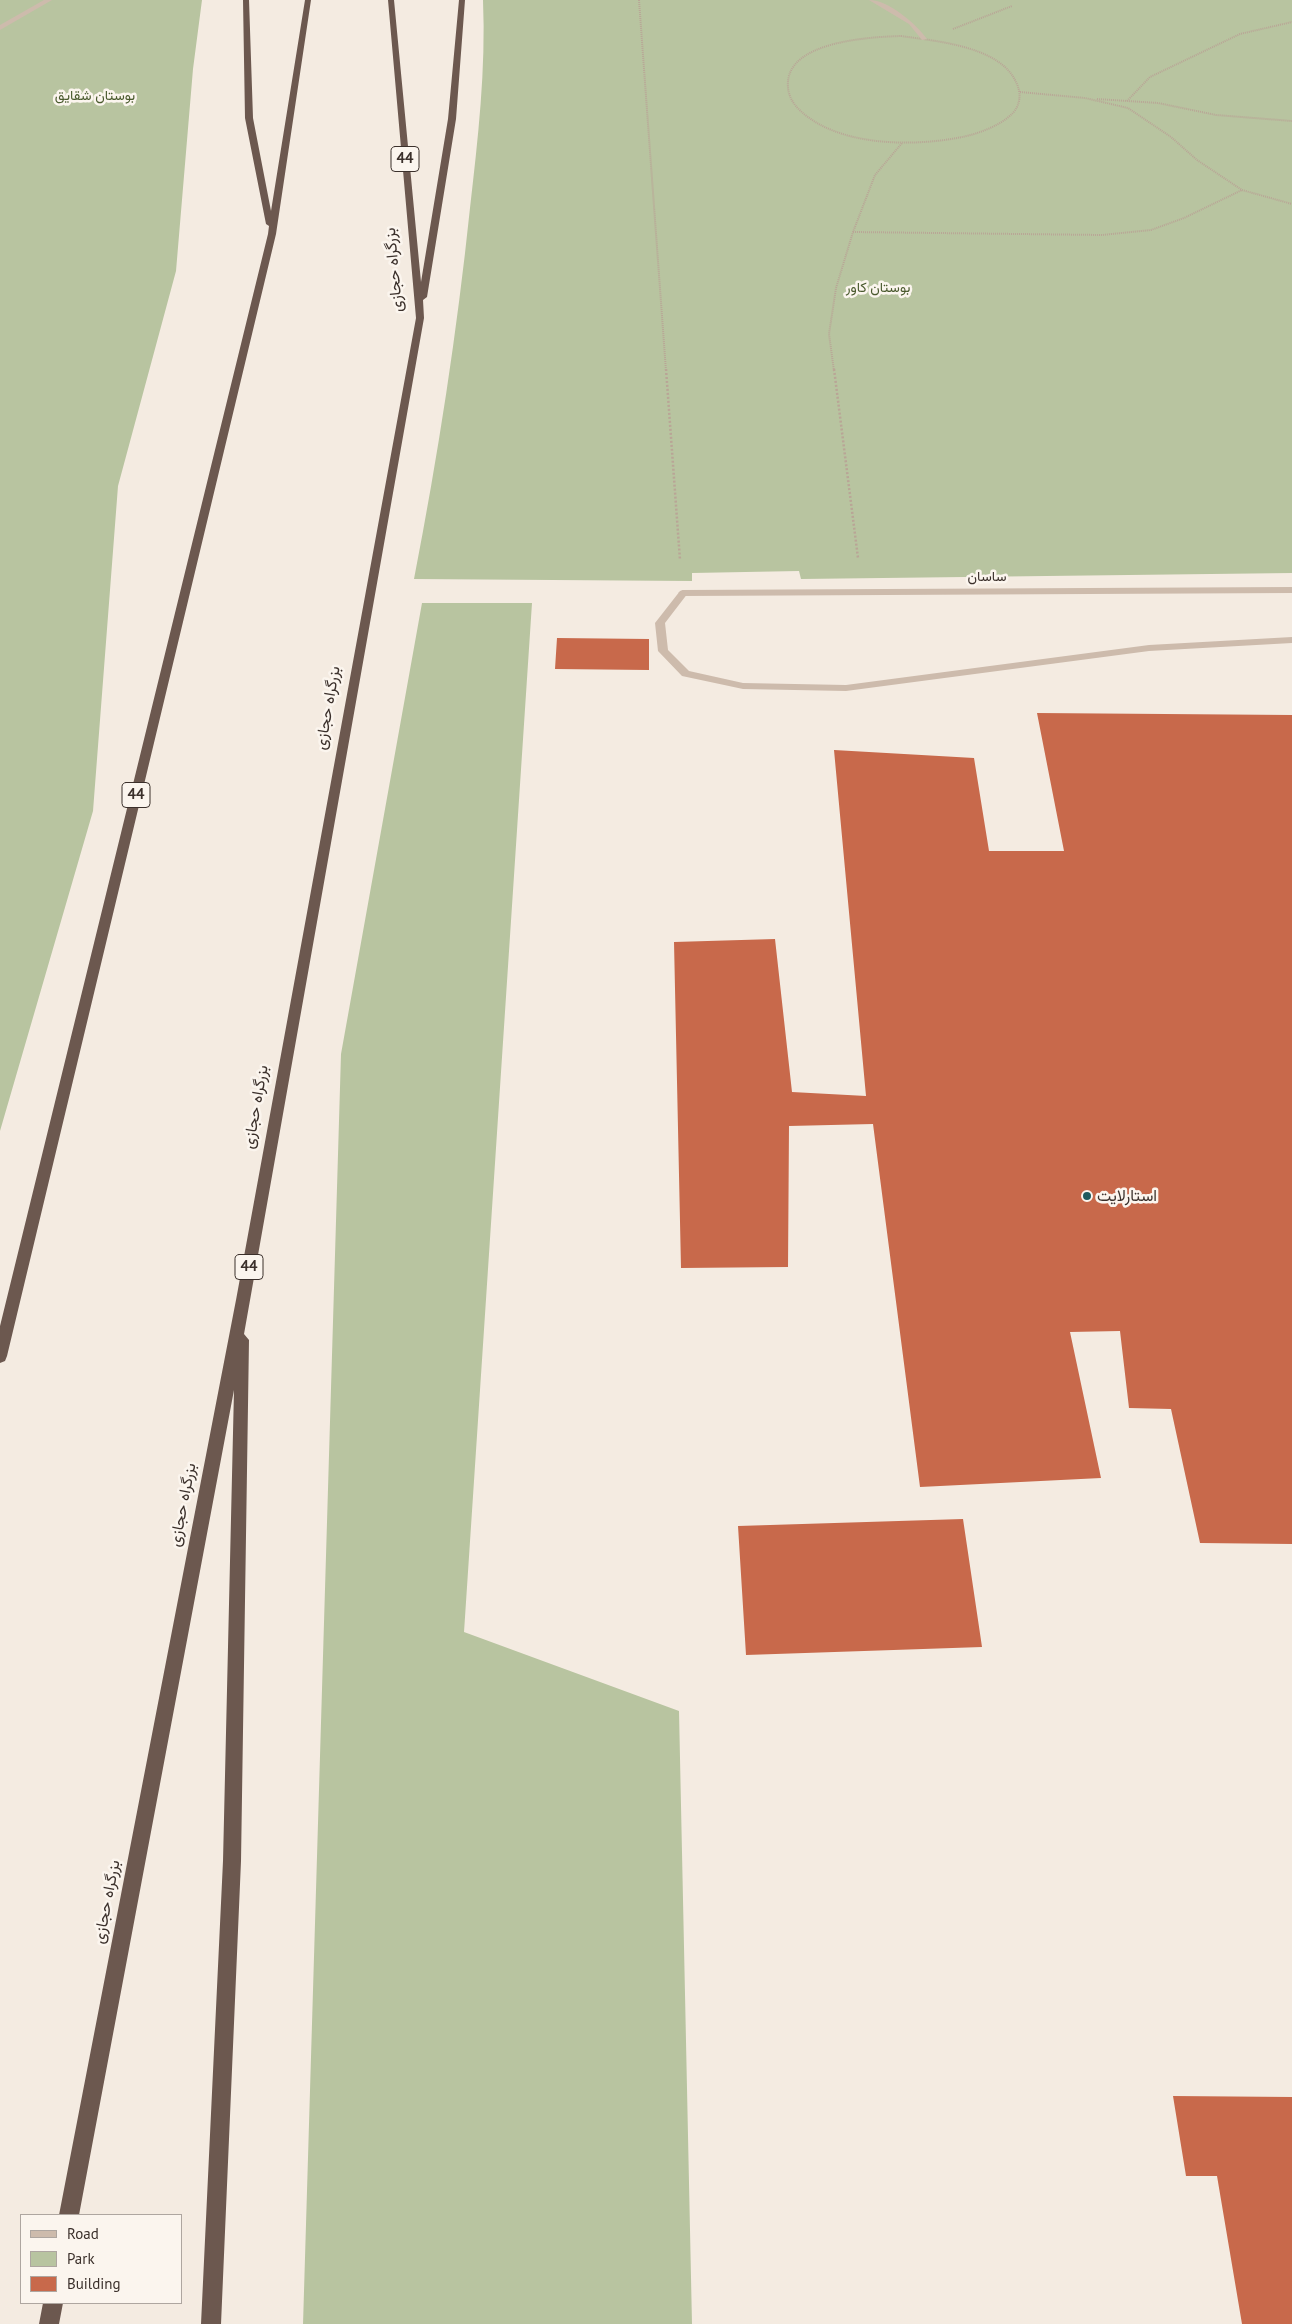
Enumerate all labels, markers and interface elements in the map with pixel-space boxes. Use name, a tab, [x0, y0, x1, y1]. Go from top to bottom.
park label: بوستان شقایق	[55, 88, 135, 104]
road number: 44	[391, 146, 419, 172]
street label: بزرگراه حجازی	[381, 227, 407, 313]
park label: بوستان کاور	[846, 280, 910, 296]
street label: ساسان	[968, 569, 1006, 585]
street label: بزرگراه حجازی	[311, 665, 345, 751]
road number: 44	[122, 782, 150, 808]
street label: بزرگراه حجازی	[239, 1064, 273, 1150]
place label: استارلایت	[1097, 1186, 1157, 1206]
marker: استارلایت	[1081, 1190, 1093, 1202]
road number: 44	[235, 1254, 263, 1280]
street label: بزرگراه حجازی	[165, 1462, 201, 1548]
street label: بزرگراه حجازی	[89, 1859, 125, 1945]
legend	[20, 2214, 182, 2304]
text: Road	[67, 2224, 99, 2243]
text: Park	[67, 2249, 95, 2268]
text: Building	[67, 2274, 121, 2293]

